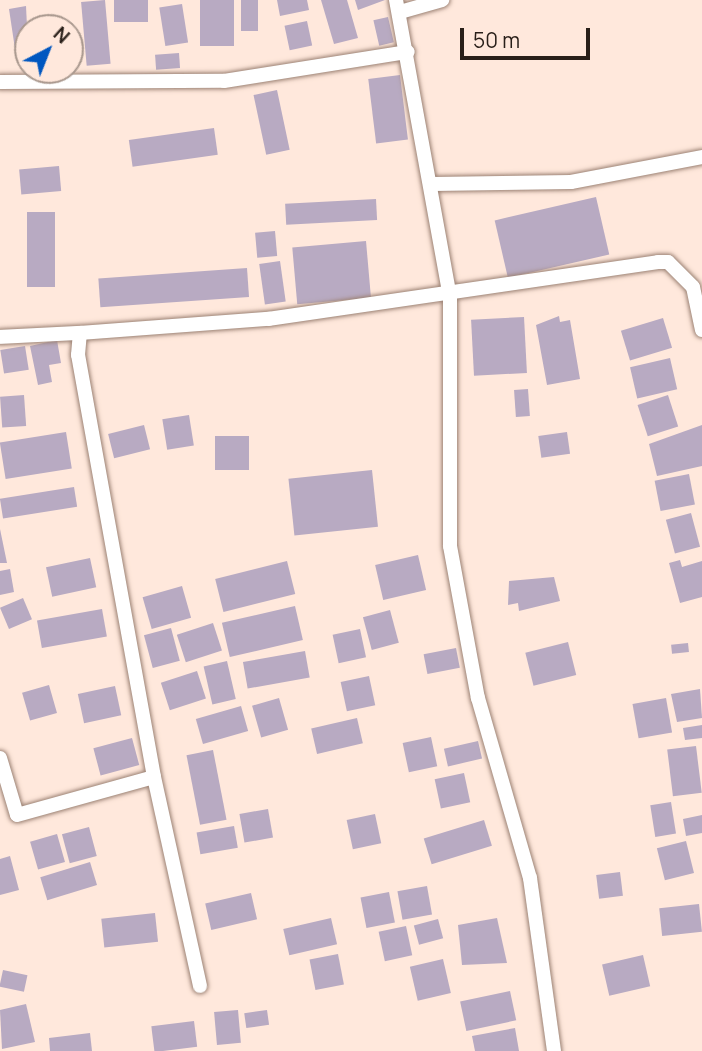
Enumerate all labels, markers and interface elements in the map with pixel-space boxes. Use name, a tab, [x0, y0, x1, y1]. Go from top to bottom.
north arrow	[14, 14, 84, 84]
scale bar	[464, 14, 594, 58]
text: N	[48, 21, 75, 49]
text: 50 m	[473, 26, 520, 54]

